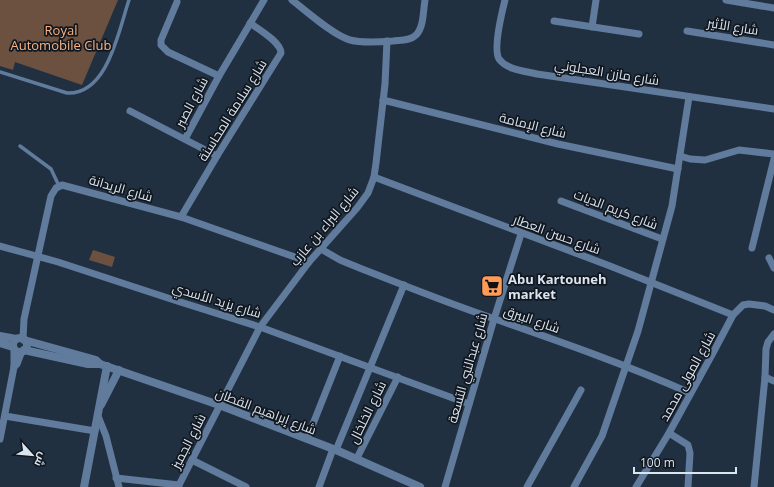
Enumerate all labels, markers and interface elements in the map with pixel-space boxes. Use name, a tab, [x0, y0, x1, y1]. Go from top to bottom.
street label: شارع الأثير	[705, 13, 760, 39]
park label: Royal Automobile Club	[10, 21, 112, 54]
street label: شارع مازن العجلوني	[553, 55, 661, 91]
street label: شارع سلامة المحاسنة	[193, 56, 271, 164]
street label: شارع الصبر	[170, 74, 212, 131]
street label: شارع الإمامة	[498, 108, 568, 142]
street label: شارع الريدانة	[87, 170, 155, 206]
street label: شارع البراء بن عازب	[285, 183, 363, 269]
street label: شارع كريم الديات	[571, 185, 661, 234]
street label: شارع حسن العطار	[510, 210, 603, 258]
place label: Abu Kartouneh market	[508, 270, 607, 303]
supermarket icon: Abu Kartouneh market	[479, 273, 505, 299]
street label: شارع يزيد الأسدي	[170, 278, 264, 324]
street label: شارع البيرق	[501, 301, 563, 337]
street label: شارع عبدالنبي التسعة	[443, 311, 493, 426]
street label: شارع المولى محمد	[655, 328, 719, 424]
street label: شارع الخلخال	[344, 378, 390, 446]
street label: شارع إبراهيم القطان	[213, 383, 319, 439]
street label: شارع الجميز	[166, 410, 210, 473]
north arrow	[12, 435, 52, 475]
scale bar	[634, 449, 736, 475]
text: ش	[31, 450, 51, 469]
text: 100 m	[640, 454, 675, 471]

